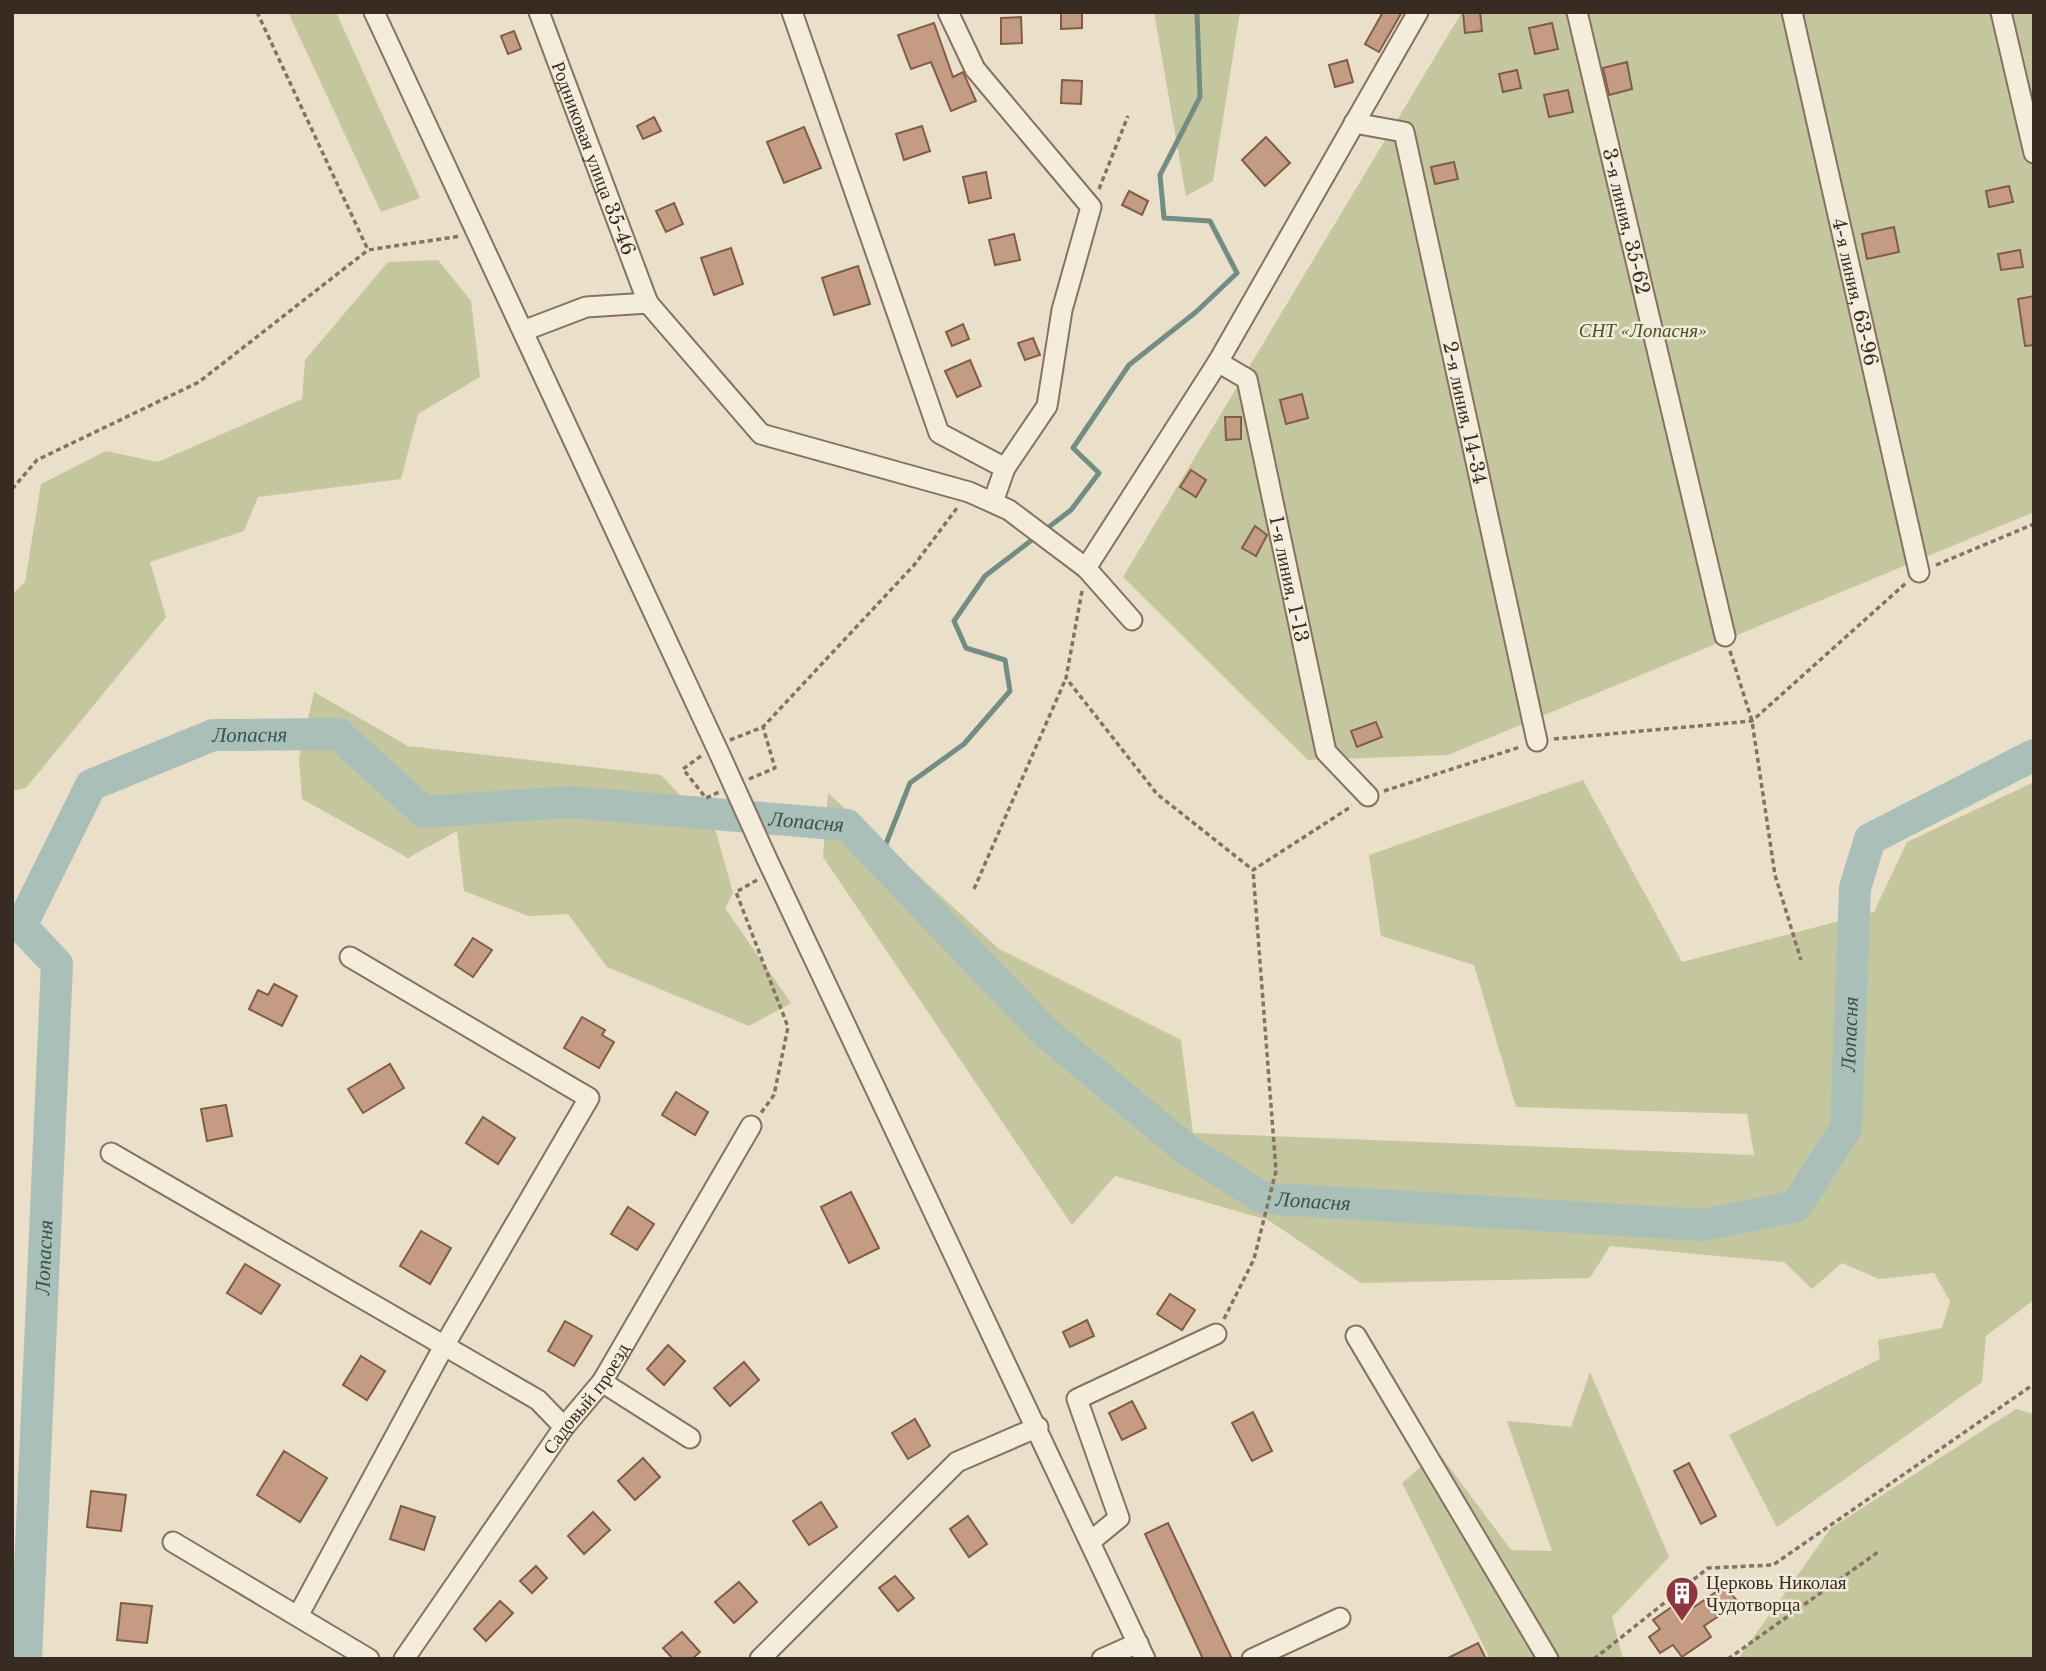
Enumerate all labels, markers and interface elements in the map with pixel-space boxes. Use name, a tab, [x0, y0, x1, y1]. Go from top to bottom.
street label: Родниковая улица 35-46	[547, 58, 640, 258]
street label: 3-я линия, 35-62	[1598, 146, 1655, 297]
street label: 4-я линия, 63-96	[1828, 216, 1883, 368]
park label: СНТ «Лопасня»	[1579, 319, 1707, 342]
street label: 2-я линия, 14-34	[1439, 339, 1492, 486]
street label: 1-я линия, 1-13	[1265, 514, 1314, 644]
water label: Лопасня	[211, 721, 287, 748]
water label: Лопасня	[767, 806, 845, 838]
water label: Лопасня	[1835, 996, 1864, 1073]
water label: Лопасня	[1274, 1186, 1352, 1216]
water label: Лопасня	[29, 1219, 59, 1297]
street label: Садовый проезд	[537, 1338, 634, 1458]
place label: Церковь Николая Чудотворца	[1706, 1571, 1847, 1616]
building icon: Церковь Николая Чудотворца	[1663, 1574, 1701, 1623]

